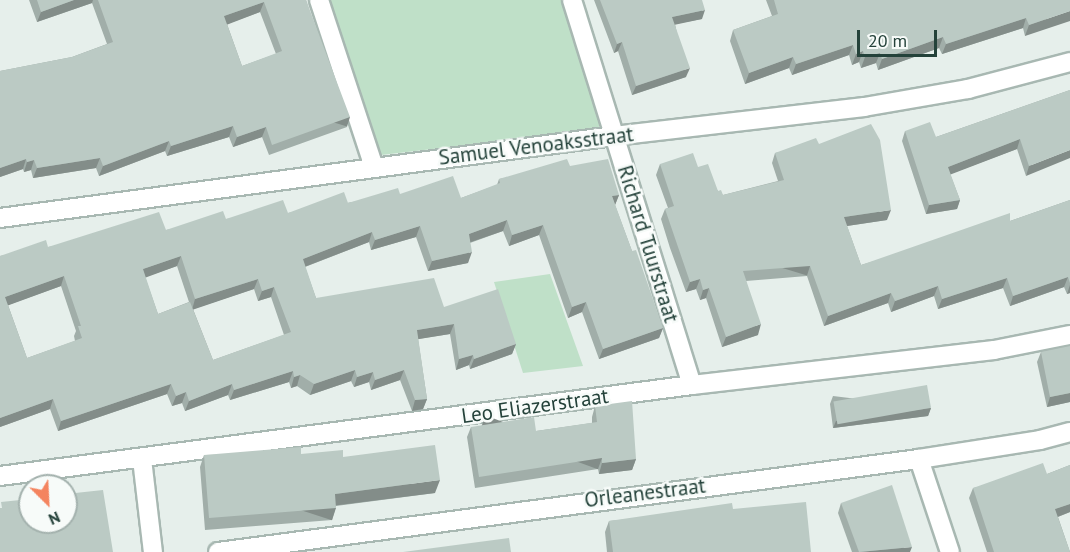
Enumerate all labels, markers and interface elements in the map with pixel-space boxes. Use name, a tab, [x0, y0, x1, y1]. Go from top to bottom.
scale bar	[860, 18, 940, 56]
text: 20 m	[868, 29, 907, 52]
street label: Samuel Venoaksstraat	[437, 121, 635, 171]
street label: Richard Tuurstraat	[612, 162, 684, 326]
street label: Leo Eliazerstraat	[460, 383, 610, 429]
street label: Orleanestraat	[583, 473, 707, 513]
north arrow	[18, 474, 78, 534]
text: N	[46, 507, 63, 530]

